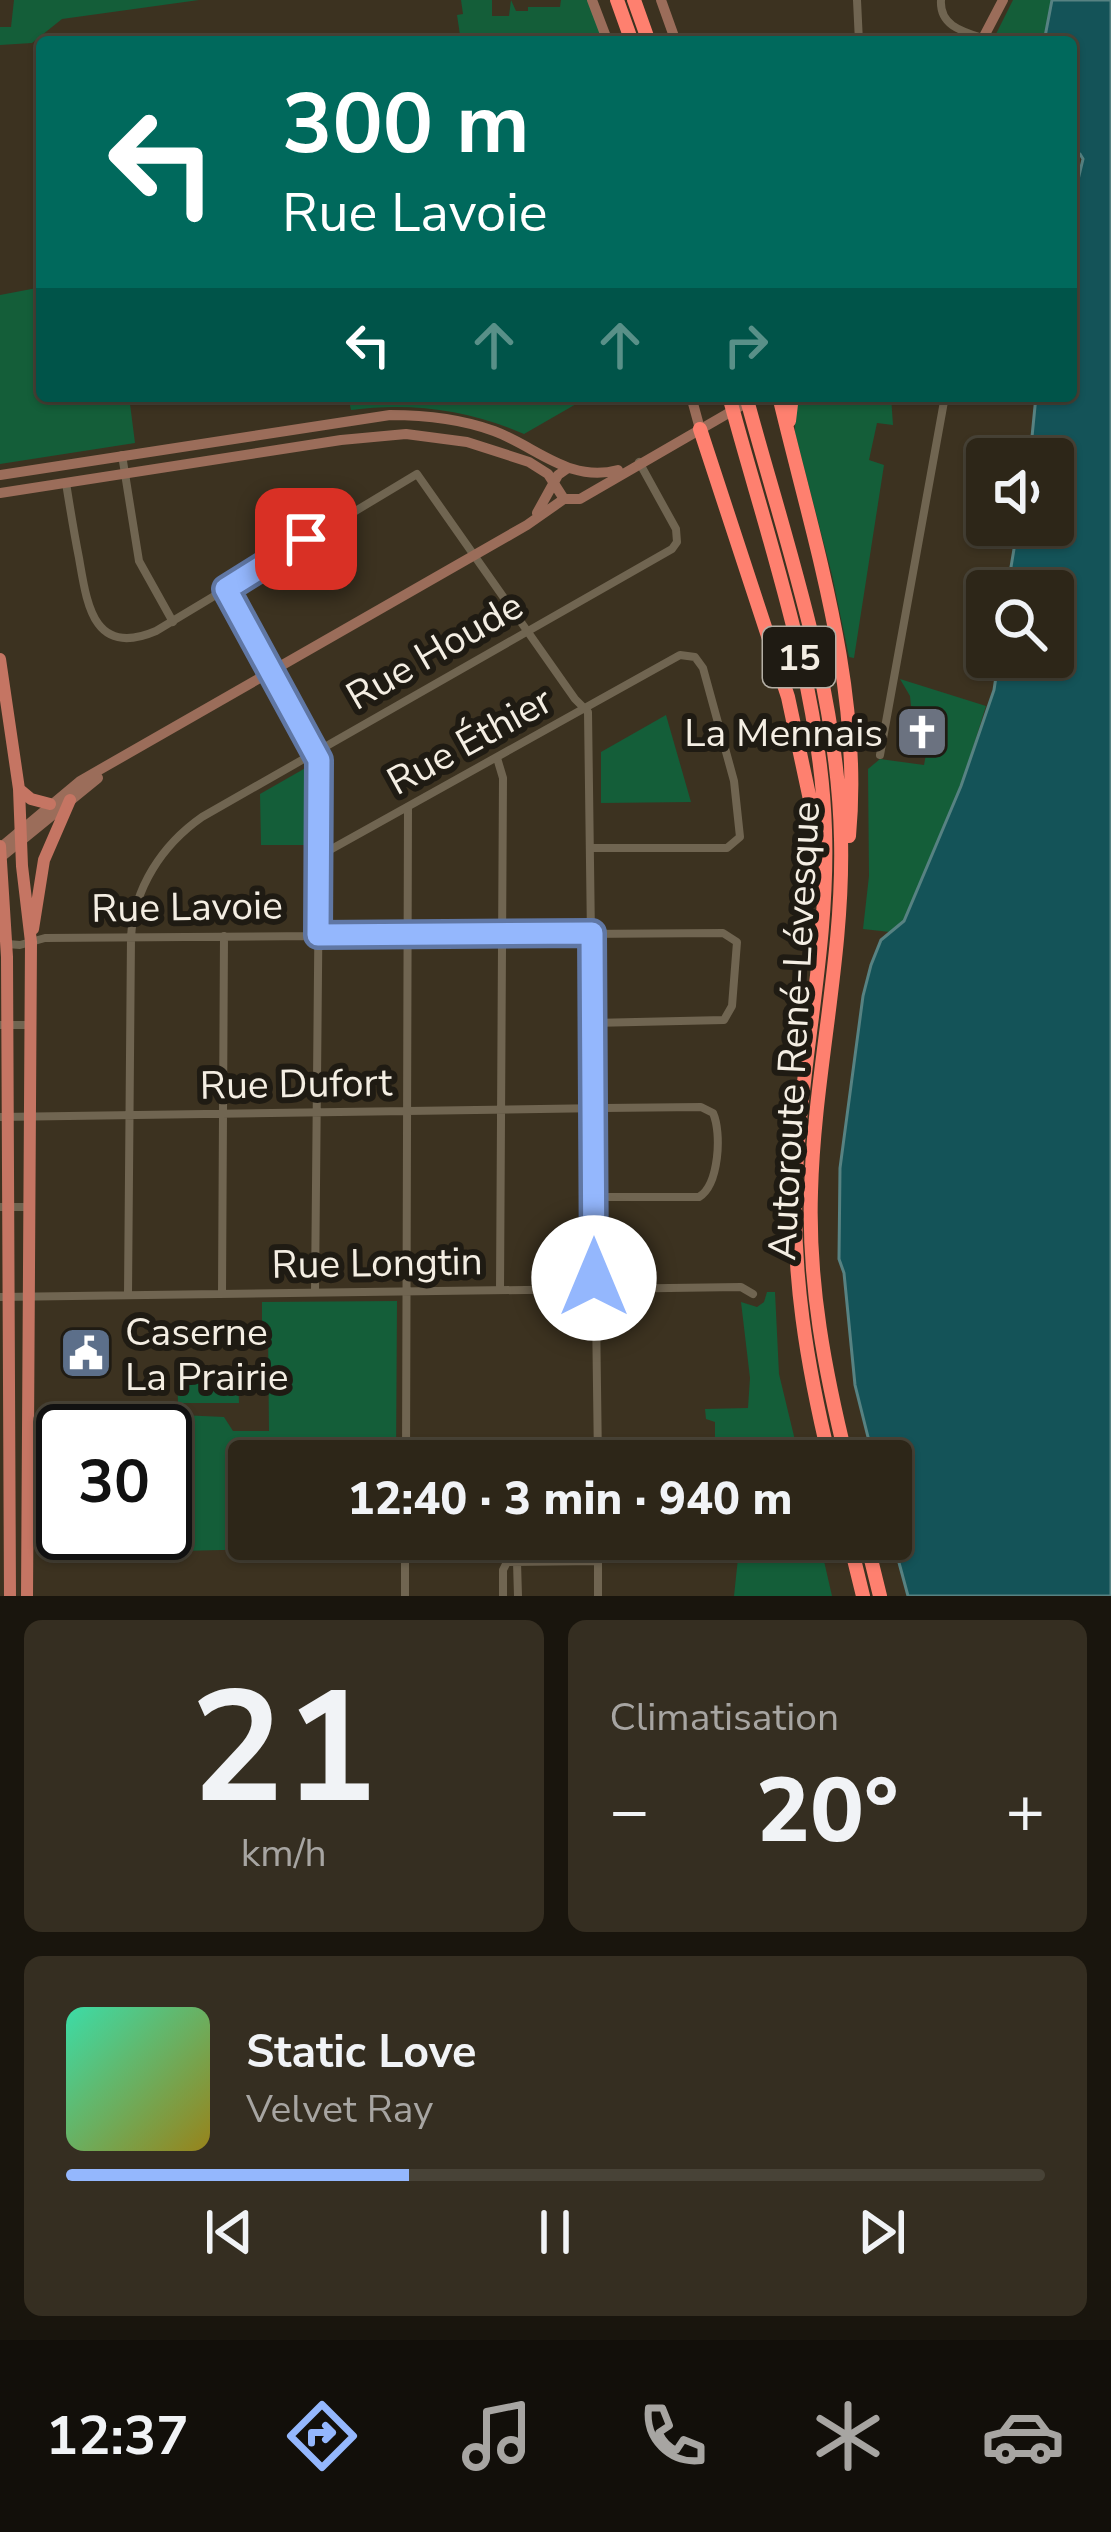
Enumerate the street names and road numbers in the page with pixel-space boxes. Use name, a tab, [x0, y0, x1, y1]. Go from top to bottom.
street label: Rue Houde	[337, 579, 533, 723]
road number: 15	[763, 627, 835, 687]
street label: Rue Éthier	[378, 674, 562, 808]
street label: Autoroute René-Lévesque	[756, 800, 833, 1262]
street label: Rue Lavoie	[91, 879, 283, 936]
street label: Rue Dufort	[199, 1056, 393, 1113]
street label: Rue Longtin	[271, 1235, 483, 1292]

